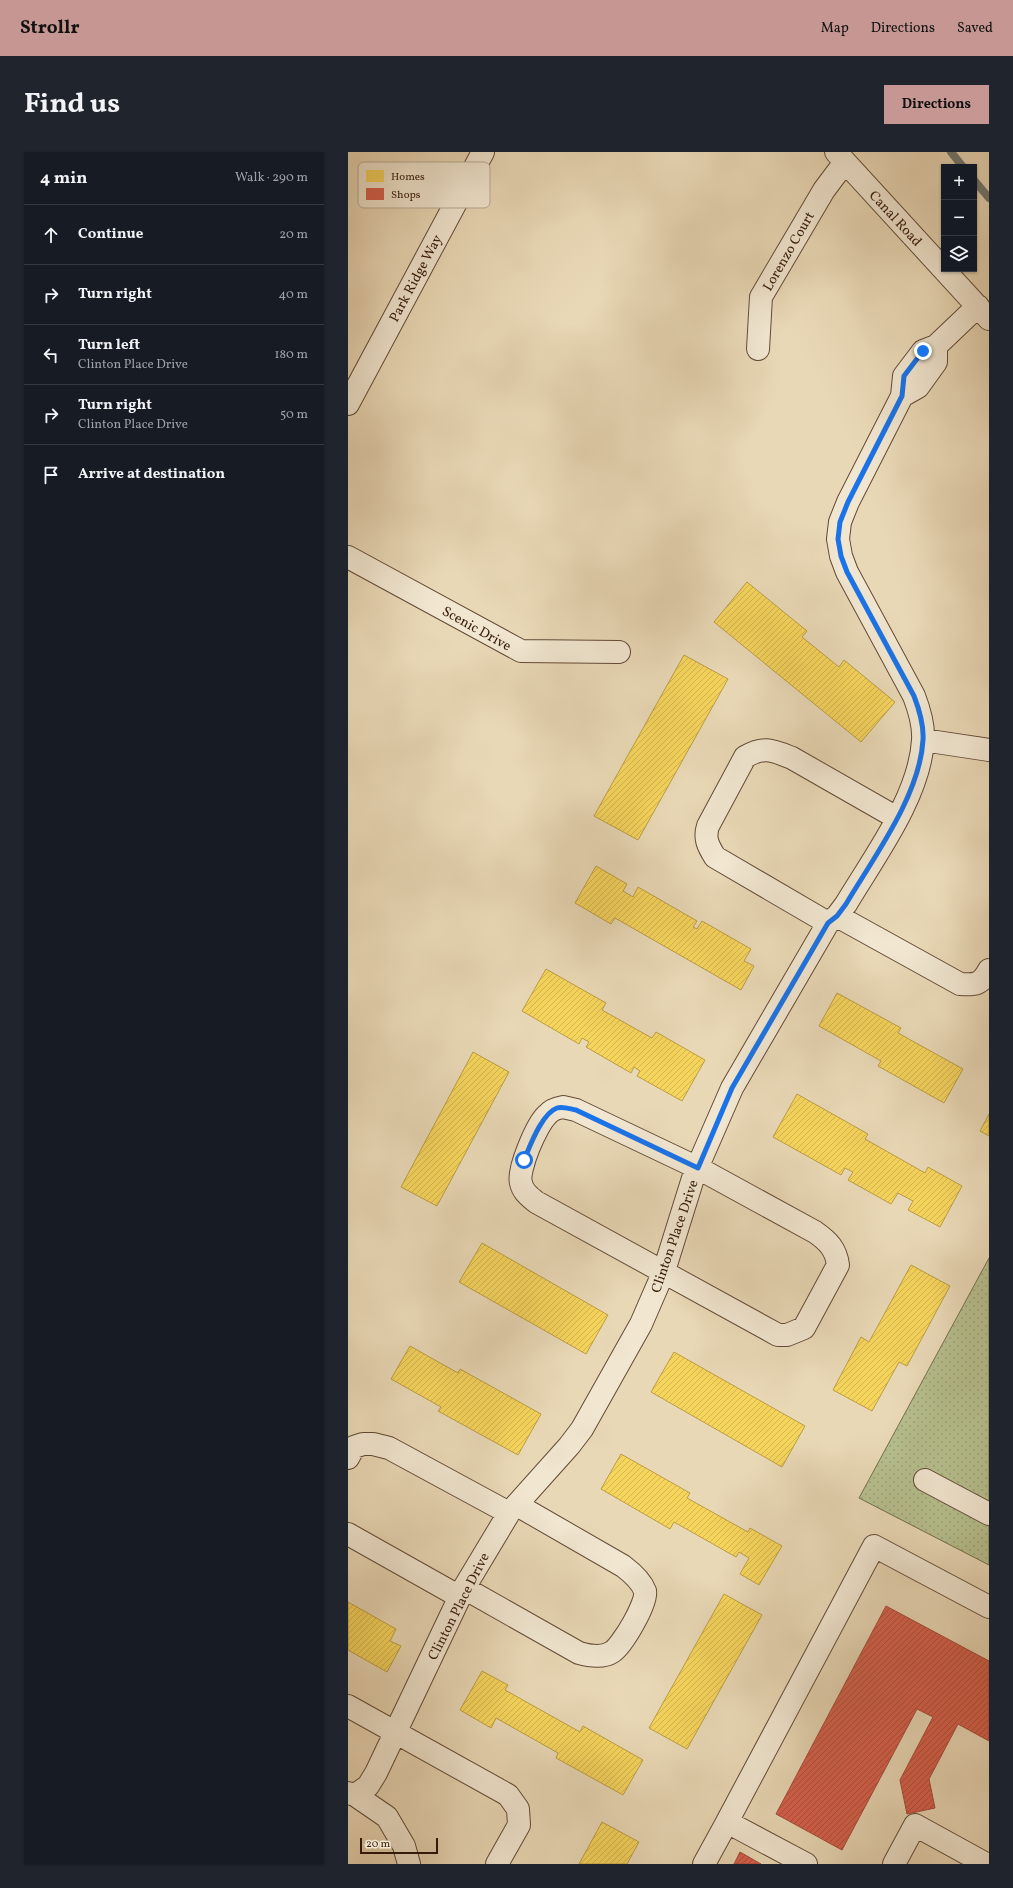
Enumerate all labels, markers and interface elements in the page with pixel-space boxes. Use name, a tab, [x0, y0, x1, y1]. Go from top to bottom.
text: Strollr	[20, 15, 80, 41]
text: Map	[821, 19, 849, 38]
text: Directions	[871, 19, 935, 38]
text: Saved	[957, 19, 993, 38]
text: Find us	[24, 85, 120, 124]
button: Directions	[884, 85, 989, 124]
legend	[358, 162, 490, 208]
map controls	[941, 164, 977, 272]
button: +	[941, 164, 977, 200]
text: 4 min	[40, 167, 87, 190]
text: Walk · 290 m	[235, 169, 308, 187]
text: Homes	[391, 170, 425, 185]
street label: Canal Road	[864, 187, 926, 251]
text: Shops	[391, 188, 421, 203]
button: −	[941, 200, 977, 236]
street label: Lorenzo Court	[759, 209, 820, 295]
icon: ahead	[40, 224, 62, 246]
text: Continue	[78, 224, 143, 245]
text: 20 m	[279, 226, 308, 244]
street label: Park Ridge Way	[385, 231, 448, 326]
button: layers	[941, 236, 977, 272]
icon: right	[40, 284, 62, 306]
text: Turn right	[78, 284, 152, 305]
text: 40 m	[279, 286, 308, 304]
text: Turn left	[78, 335, 140, 356]
route end	[914, 342, 932, 360]
icon: left	[40, 344, 62, 366]
text: 180 m	[274, 346, 308, 364]
text: Clinton Place Drive	[78, 356, 188, 374]
text: Turn right	[78, 395, 152, 416]
icon: right	[40, 404, 62, 426]
text: 50 m	[280, 406, 308, 424]
text: Clinton Place Drive	[78, 416, 188, 434]
icon: arrive	[40, 464, 62, 486]
text: Arrive at destination	[78, 464, 225, 485]
street label: Scenic Drive	[438, 602, 515, 656]
route start	[515, 1151, 533, 1169]
street label: Clinton Place Drive	[647, 1177, 704, 1296]
street label: Clinton Place Drive	[424, 1549, 495, 1664]
scale bar	[360, 1836, 438, 1855]
text: 20 m	[366, 1837, 390, 1852]

